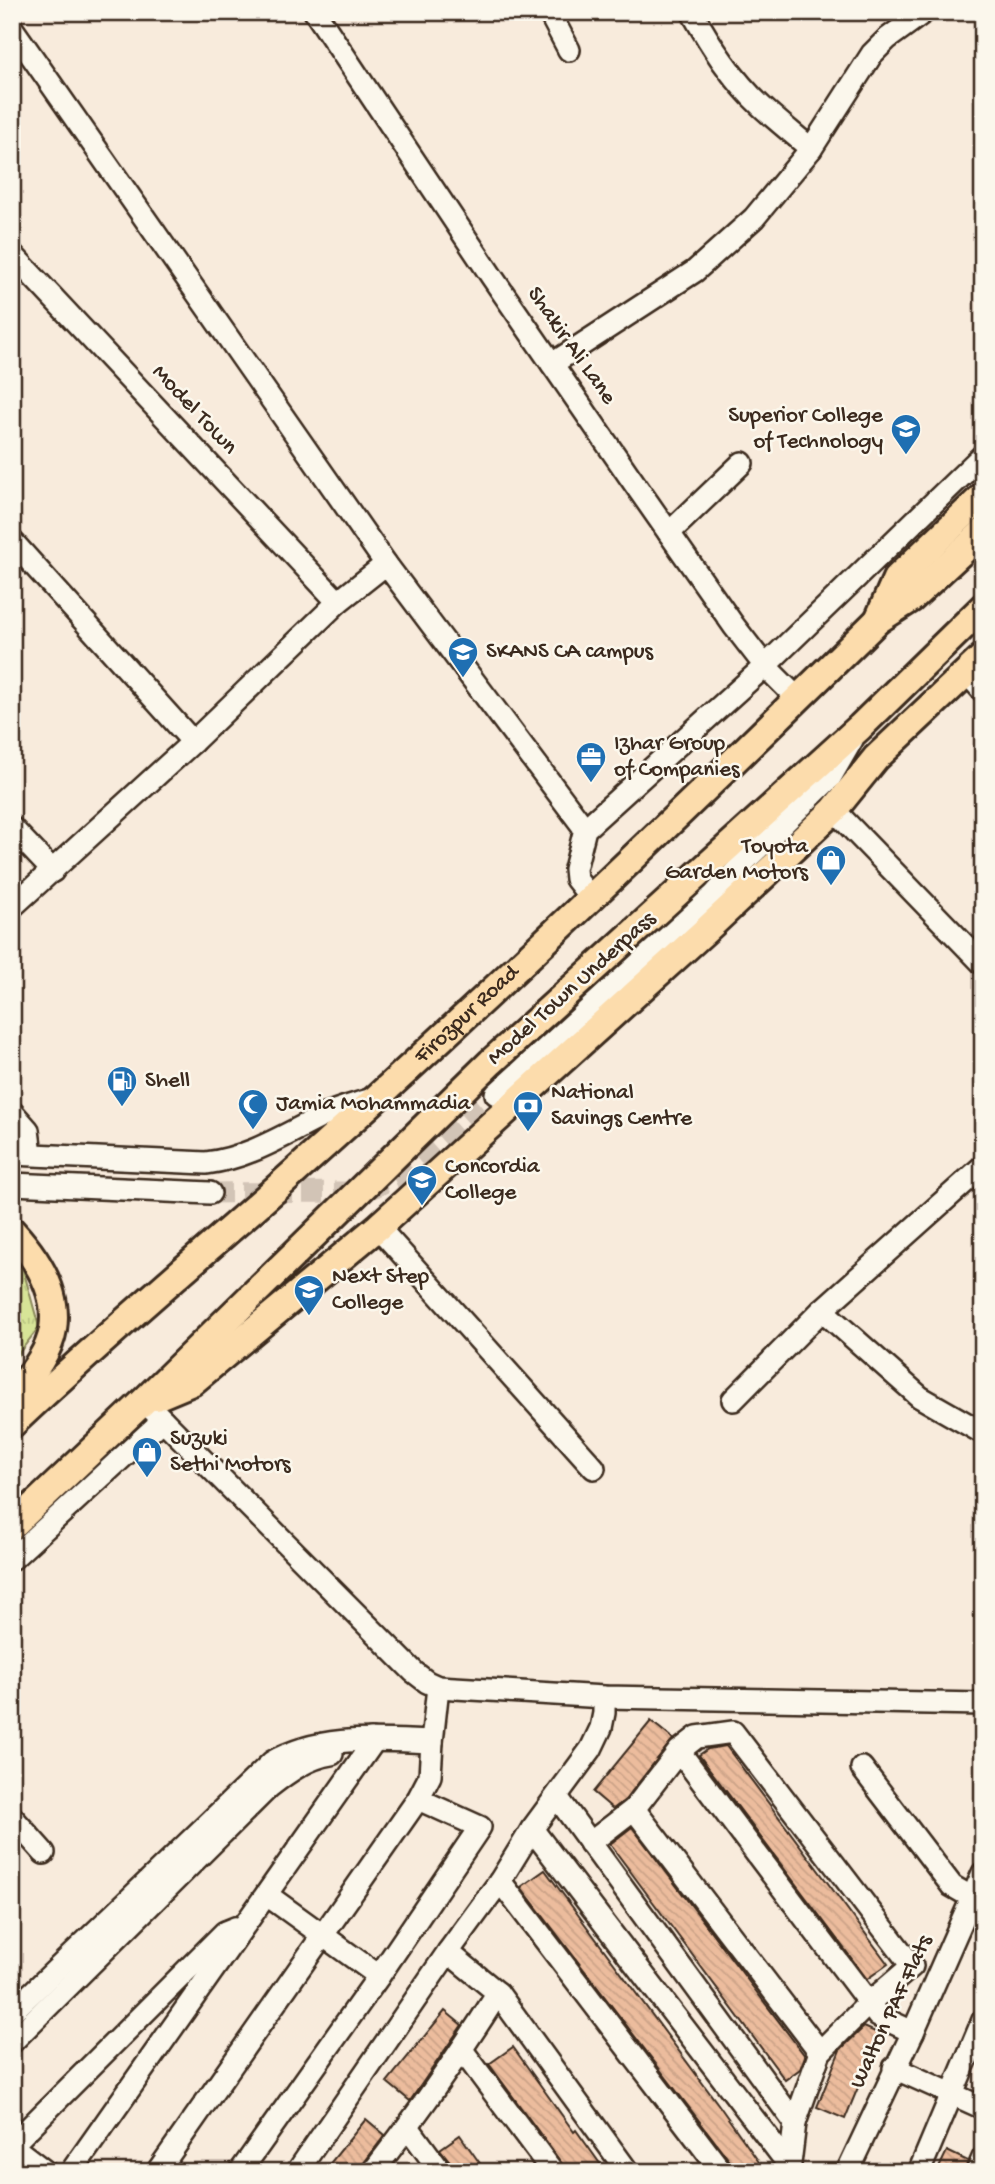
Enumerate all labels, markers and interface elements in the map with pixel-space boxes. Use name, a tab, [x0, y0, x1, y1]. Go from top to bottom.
street label: Shakir Ali Lane	[520, 282, 622, 411]
street label: Model Town	[145, 359, 243, 461]
place label: Superior College of Technology	[728, 403, 884, 456]
school or university icon: Superior College of Technology	[889, 412, 923, 456]
school or university icon: SKANS CA campus	[446, 635, 480, 679]
place label: SKANS CA campus	[486, 639, 654, 666]
place label: Izhar Group of Companies	[614, 731, 740, 784]
office icon: Izhar Group of Companies	[574, 740, 608, 784]
place label: Toyota Garden Motors	[665, 834, 809, 887]
shop icon: Toyota Garden Motors	[814, 843, 848, 887]
street label: Model Town Underpass	[482, 906, 662, 1072]
street label: Firozpur Road	[408, 958, 526, 1071]
fuel station icon: Shell	[105, 1064, 139, 1108]
place label: Shell	[145, 1068, 190, 1095]
place label: National Savings Centre	[551, 1080, 693, 1133]
mosque icon: Jamia Mohammadia	[236, 1087, 270, 1131]
bank icon: National Savings Centre	[511, 1089, 545, 1133]
place label: Jamia Mohammadia	[276, 1091, 471, 1118]
place label: Concordia College	[445, 1154, 541, 1207]
school or university icon: Concordia College	[405, 1163, 439, 1207]
place label: Next Step College	[332, 1264, 429, 1317]
school or university icon: Next Step College	[292, 1273, 326, 1317]
place label: Suzuki Sethi Motors	[170, 1426, 291, 1479]
shop icon: Suzuki Sethi Motors	[130, 1435, 164, 1479]
street label: Walton PAF Flats	[845, 1931, 940, 2093]

